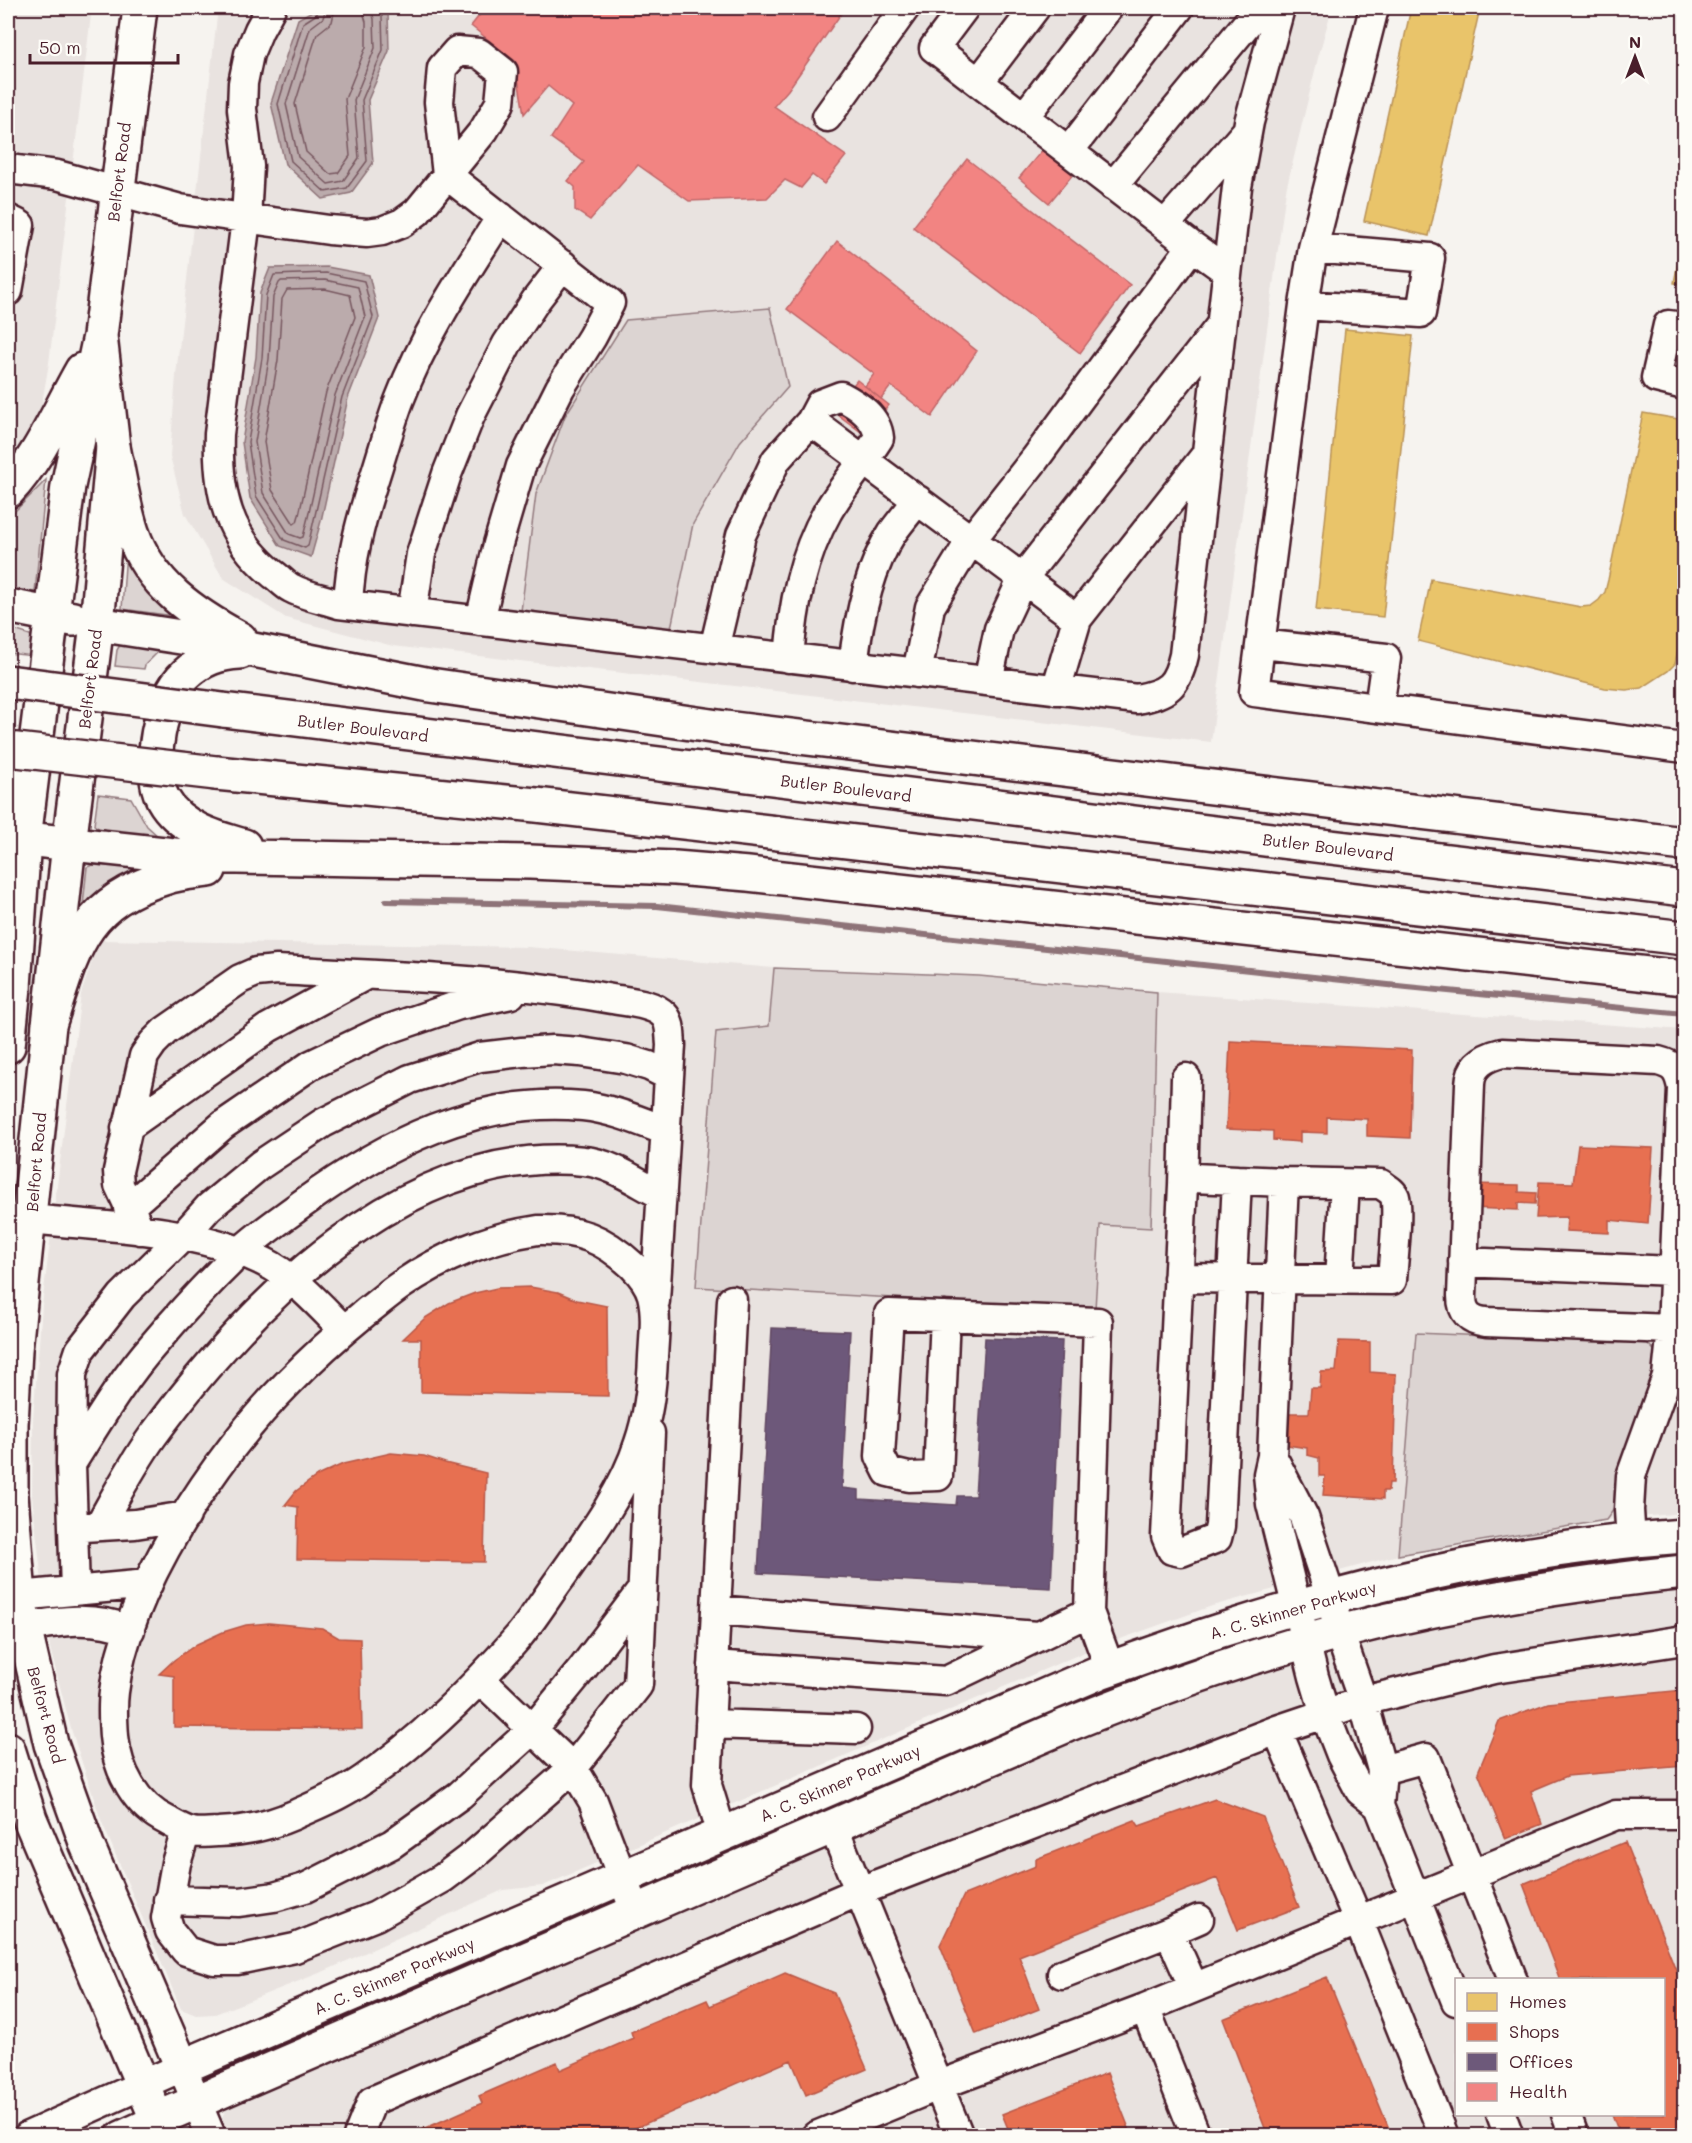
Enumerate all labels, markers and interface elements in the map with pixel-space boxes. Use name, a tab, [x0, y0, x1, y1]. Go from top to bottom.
scale bar	[30, 27, 178, 65]
north arrow	[1605, 27, 1665, 87]
text: N	[1629, 31, 1641, 52]
text: 50 m	[39, 35, 81, 59]
street label: Belfort Road	[102, 121, 135, 223]
street label: Belfort Road	[73, 628, 106, 730]
street label: Butler Boulevard	[297, 709, 430, 746]
street label: Butler Boulevard	[780, 769, 913, 806]
street label: Butler Boulevard	[1262, 828, 1395, 865]
street label: Belfort Road	[21, 1111, 50, 1212]
street label: A. C. Skinner Parkway	[1207, 1576, 1379, 1643]
street label: Belfort Road	[23, 1664, 70, 1766]
street label: A. C. Skinner Parkway	[756, 1739, 923, 1826]
street label: A. C. Skinner Parkway	[310, 1932, 477, 2019]
legend	[1455, 1978, 1665, 2116]
text: Homes	[1509, 1989, 1567, 2013]
text: Shops	[1509, 2019, 1560, 2043]
text: Offices	[1509, 2049, 1573, 2073]
text: Health	[1509, 2079, 1567, 2103]

